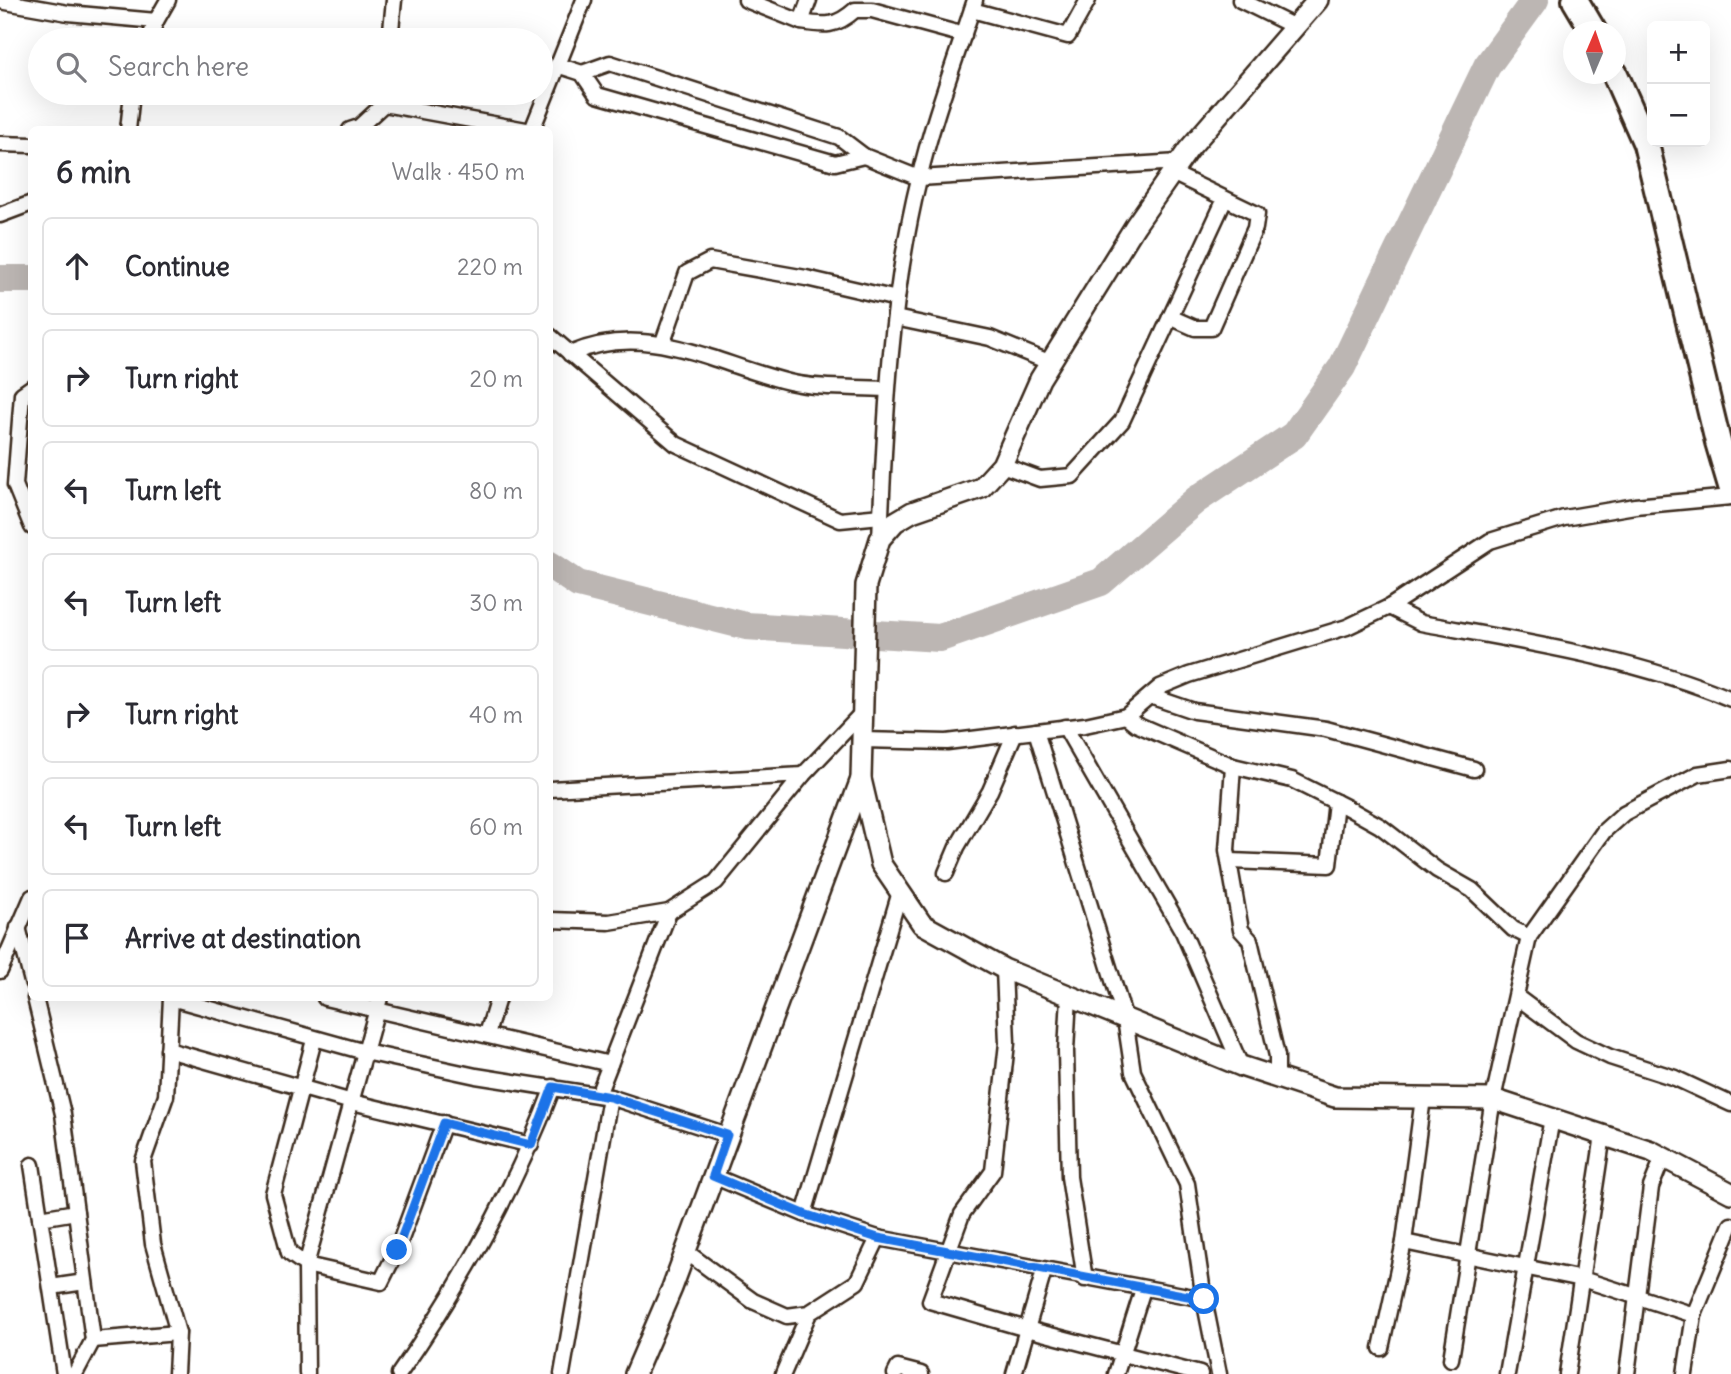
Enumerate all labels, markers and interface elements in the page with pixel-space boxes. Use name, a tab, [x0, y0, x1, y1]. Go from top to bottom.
north arrow	[1563, 21, 1626, 84]
map controls	[1647, 21, 1710, 147]
button: +	[1647, 21, 1710, 84]
search box	[28, 28, 553, 105]
icon: search	[52, 48, 90, 86]
text: Search here	[108, 50, 249, 83]
button: −	[1647, 84, 1710, 147]
text: 6 min	[56, 153, 131, 191]
text: Walk · 450 m	[391, 157, 525, 186]
icon: ahead	[58, 247, 96, 285]
text: Continue	[125, 250, 230, 283]
text: 220 m	[457, 252, 523, 281]
icon: right	[58, 359, 96, 397]
text: Turn right	[125, 362, 238, 395]
text: 20 m	[470, 364, 523, 393]
icon: left	[58, 471, 96, 509]
text: Turn left	[125, 474, 221, 507]
text: 80 m	[469, 476, 523, 505]
icon: left	[58, 583, 96, 621]
text: Turn left	[125, 586, 221, 619]
text: 30 m	[469, 588, 523, 617]
icon: right	[58, 695, 96, 733]
text: Turn right	[125, 698, 238, 731]
text: 40 m	[469, 700, 523, 729]
icon: left	[58, 807, 96, 845]
text: Turn left	[125, 810, 221, 843]
text: 60 m	[469, 812, 523, 841]
icon: arrive	[58, 919, 96, 957]
text: Arrive at destination	[125, 922, 361, 955]
route end	[381, 1234, 412, 1265]
route start	[1188, 1283, 1219, 1314]

